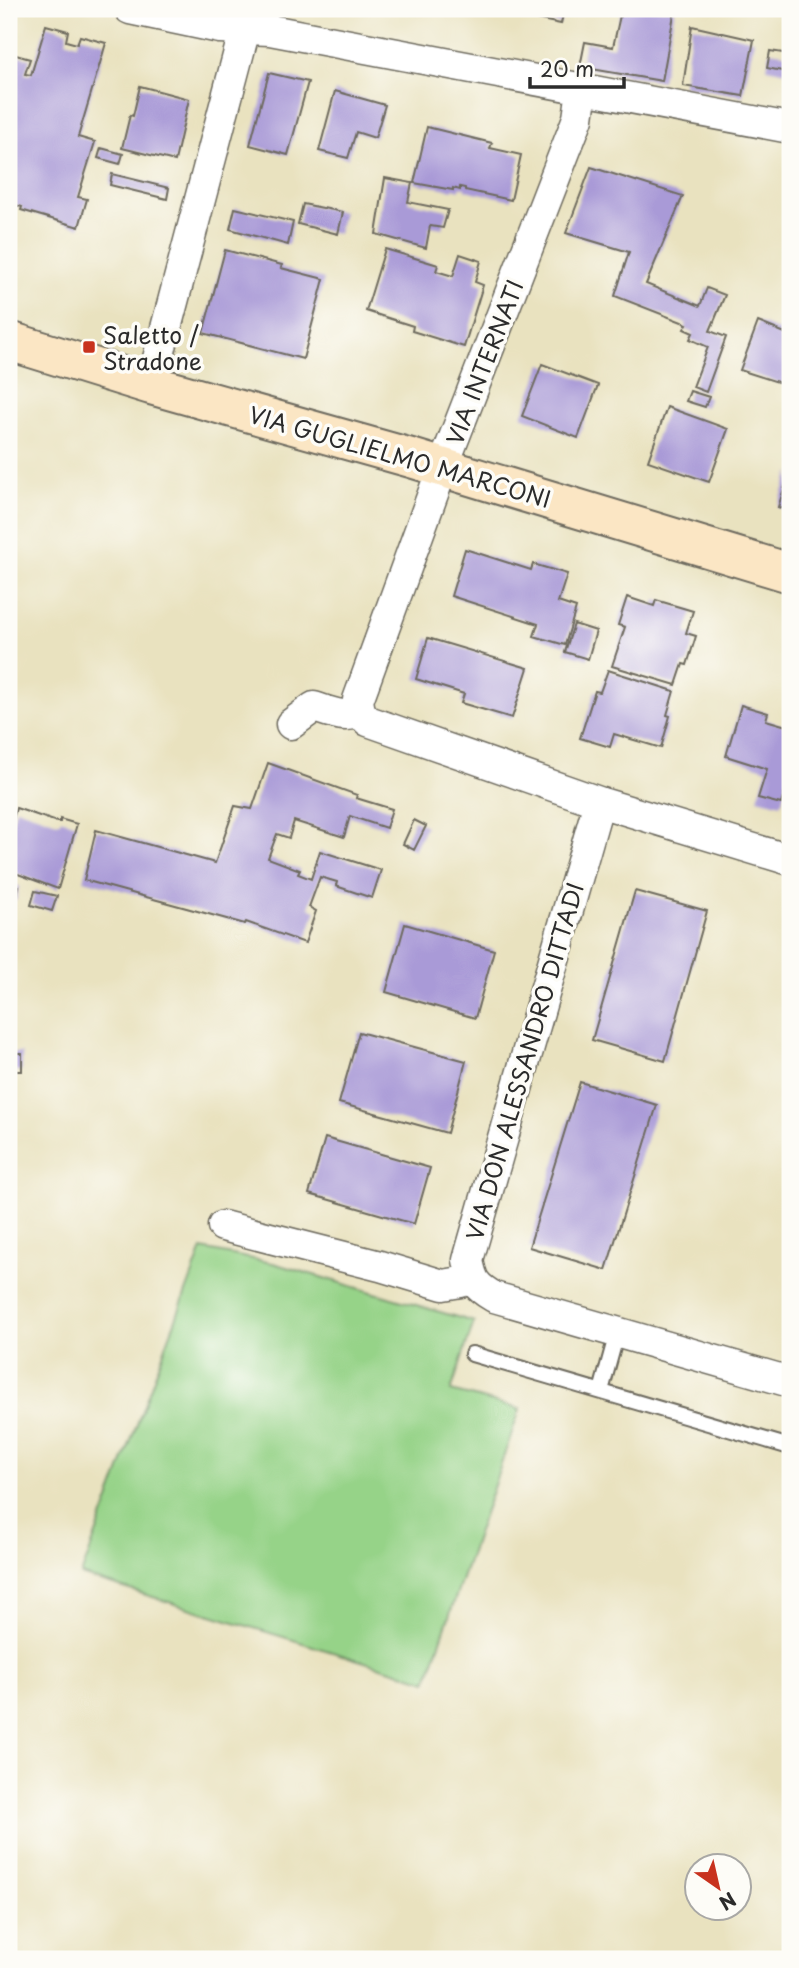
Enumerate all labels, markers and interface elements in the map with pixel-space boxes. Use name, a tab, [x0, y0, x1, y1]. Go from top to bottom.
scale bar	[530, 46, 624, 90]
text: 20 m	[540, 52, 594, 84]
street label: VIA INTERNATI	[436, 274, 532, 450]
place label: Saletto / Stradone	[103, 317, 202, 378]
marker: Saletto / Stradone	[81, 339, 97, 355]
street label: VIA GUGLIELMO MARCONI	[245, 396, 555, 516]
street label: VIA DON ALESSANDRO DITTADI	[456, 878, 592, 1244]
north arrow	[684, 1853, 754, 1923]
text: N	[714, 1886, 742, 1918]

